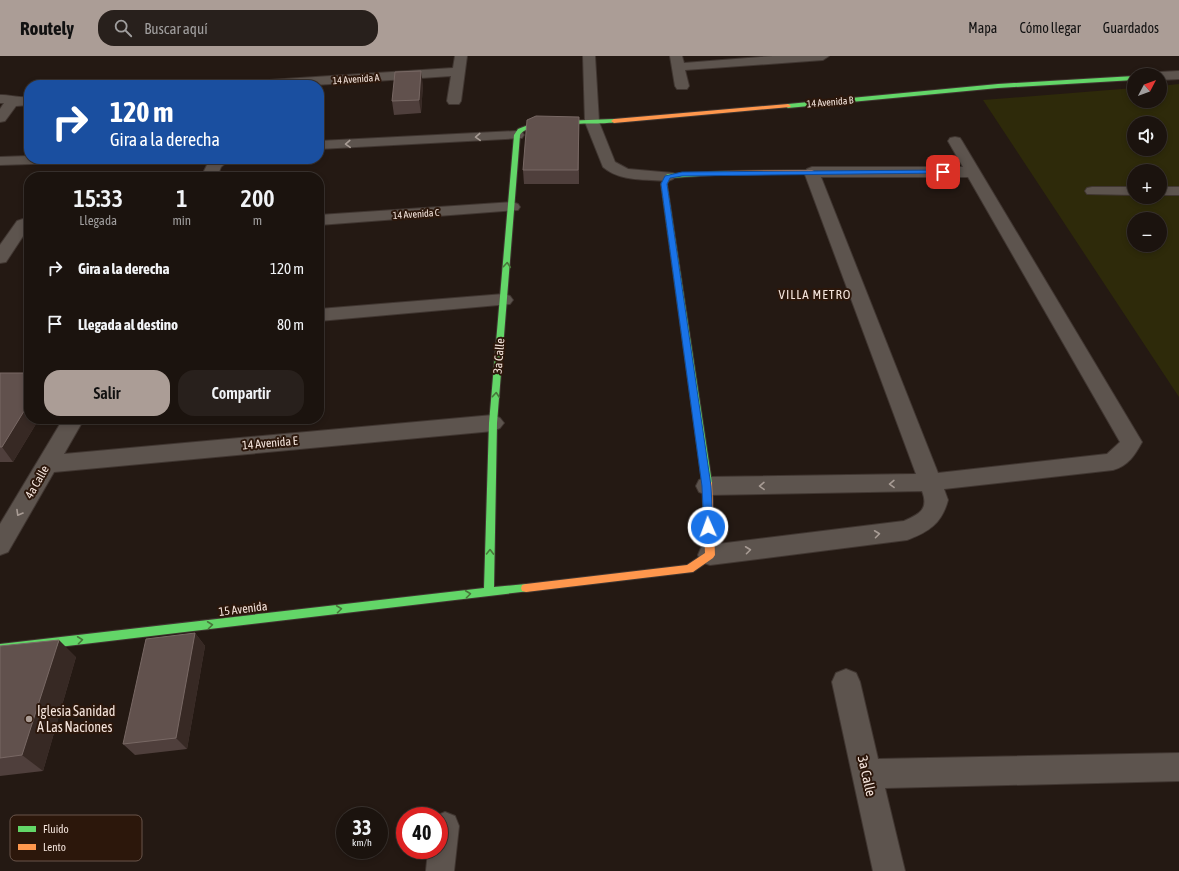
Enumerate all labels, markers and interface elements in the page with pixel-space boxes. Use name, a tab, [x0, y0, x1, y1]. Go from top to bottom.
search box	[98, 10, 378, 46]
text: Routely	[20, 17, 74, 39]
icon: search	[112, 17, 134, 39]
text: Buscar aquí	[144, 20, 208, 37]
text: Mapa	[968, 20, 997, 36]
text: Cómo llegar	[1019, 20, 1081, 36]
text: Guardados	[1103, 20, 1159, 36]
north arrow	[1127, 68, 1167, 108]
map controls	[1127, 68, 1167, 252]
street label: 14 Avenida A	[332, 72, 380, 86]
street label: 14 Avenida B	[806, 94, 854, 110]
icon: right	[44, 96, 96, 148]
text: 120 m	[110, 96, 173, 128]
button: sound	[1127, 116, 1167, 156]
text: Gira a la derecha	[110, 129, 220, 150]
one-way arrow	[475, 133, 481, 141]
one-way arrow	[345, 139, 351, 148]
pin	[926, 155, 960, 189]
icon: arrive	[932, 161, 954, 183]
button: +	[1127, 164, 1167, 204]
text: 15:33	[74, 185, 123, 212]
text: 1	[176, 185, 187, 212]
text: 200	[241, 185, 274, 212]
street label: 14 Avenida C	[392, 207, 440, 221]
button: −	[1127, 212, 1167, 252]
text: Llegada	[79, 213, 117, 228]
text: min	[172, 213, 191, 228]
text: m	[253, 213, 262, 228]
icon: right	[44, 257, 66, 279]
text: Gira a la derecha	[78, 260, 169, 277]
text: 120 m	[270, 260, 304, 277]
one-way arrow	[502, 262, 511, 268]
district label: VILLA METRO	[779, 287, 851, 302]
icon: arrive	[44, 313, 66, 335]
text: Llegada al destino	[78, 316, 178, 333]
text: 80 m	[277, 316, 304, 333]
street label: 3a Calle	[490, 338, 508, 374]
button: Salir	[44, 370, 170, 416]
button: Compartir	[178, 370, 304, 416]
one-way arrow	[491, 392, 500, 398]
street label: 14 Avenida E	[242, 434, 298, 452]
street label: 4a Calle	[22, 463, 52, 501]
one-way arrow	[889, 480, 895, 488]
one-way arrow	[759, 482, 765, 490]
position arrow	[687, 506, 729, 548]
one-way arrow	[16, 509, 23, 516]
one-way arrow	[874, 530, 880, 539]
one-way arrow	[745, 546, 751, 555]
one-way arrow	[486, 549, 494, 555]
one-way arrow	[465, 590, 471, 599]
street label: 15 Avenida	[218, 599, 268, 619]
one-way arrow	[336, 605, 342, 614]
one-way arrow	[206, 620, 213, 629]
one-way arrow	[77, 636, 83, 645]
place label: Iglesia Sanidad A Las Naciones	[37, 703, 115, 735]
marker: Iglesia Sanidad A Las Naciones	[24, 714, 34, 724]
street label: 3a Calle	[855, 754, 879, 798]
speed limit sign: 40	[396, 807, 448, 859]
legend	[10, 815, 142, 861]
text: 33	[353, 816, 371, 839]
text: Fluido	[43, 823, 69, 835]
text: km/h	[352, 837, 372, 848]
text: Lento	[43, 841, 66, 853]

